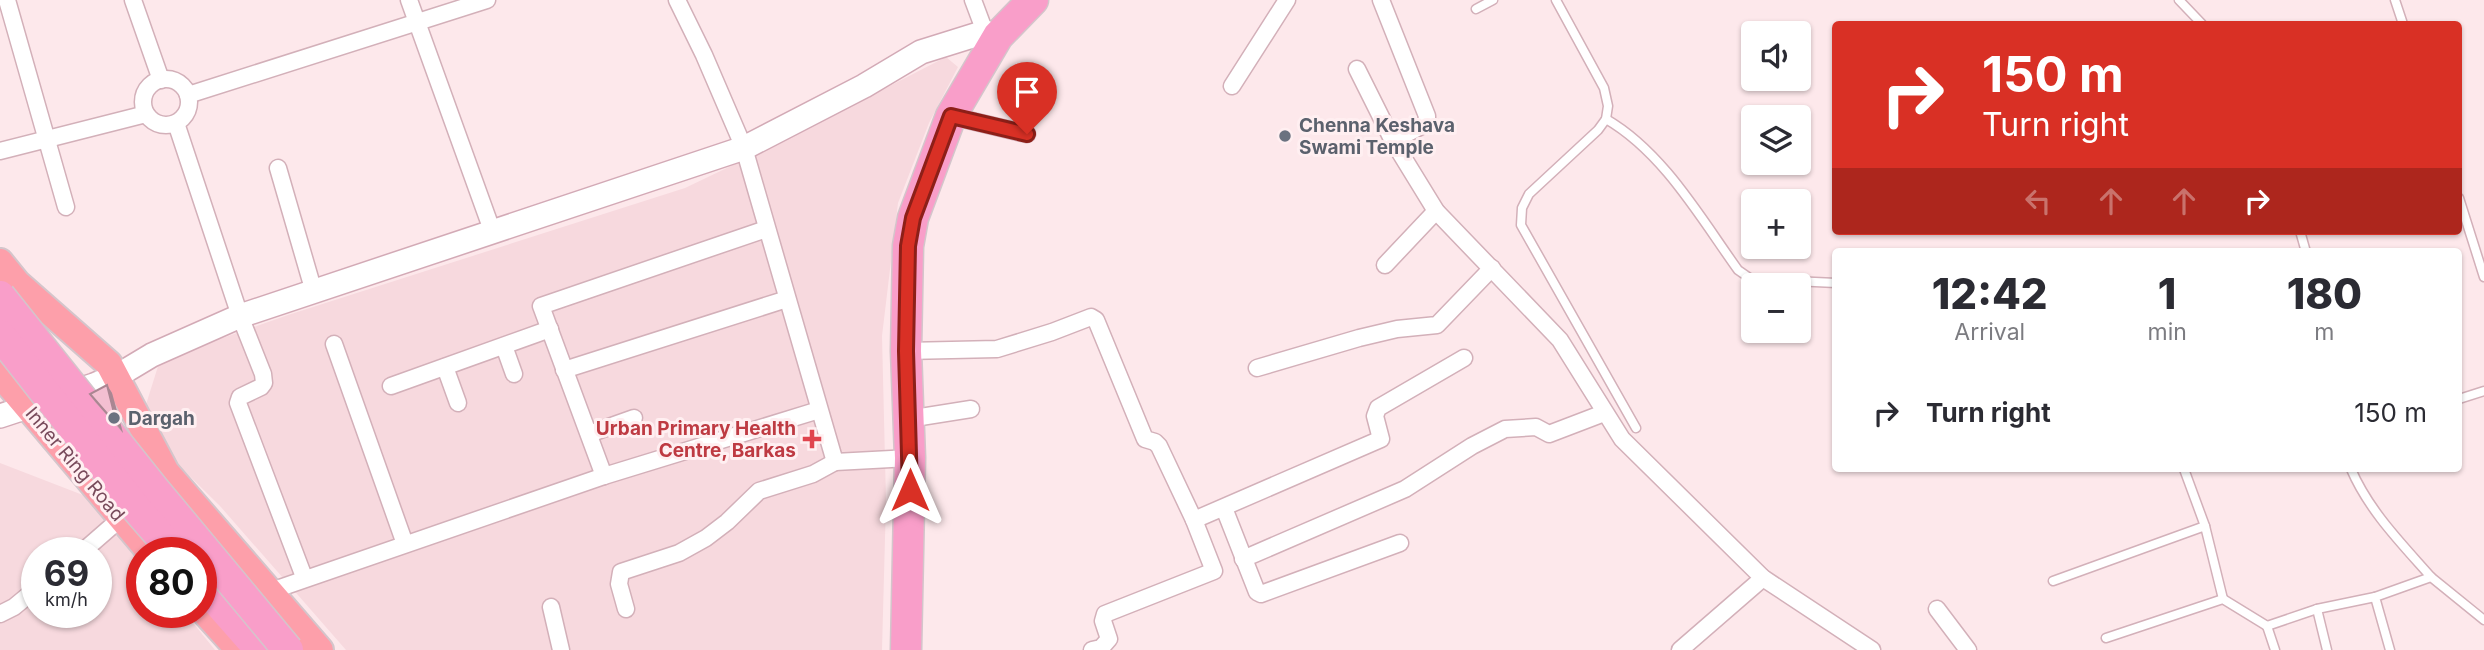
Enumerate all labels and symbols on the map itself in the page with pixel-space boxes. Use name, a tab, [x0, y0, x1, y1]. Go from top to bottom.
pin	[997, 62, 1057, 134]
place label: Chenna Keshava Swami Temple	[1299, 114, 1455, 159]
marker: Chenna Keshava Swami Temple	[1277, 128, 1293, 144]
street label: Inner Ring Road	[21, 402, 129, 526]
place label: Dargah	[128, 407, 195, 430]
marker: Dargah	[106, 410, 122, 426]
place label: Urban Primary Health Centre, Barkas	[596, 417, 796, 462]
marker: Urban Primary Health Centre, Barkas	[802, 429, 822, 449]
position arrow	[873, 453, 947, 527]
speed limit sign: 80	[126, 537, 217, 628]

